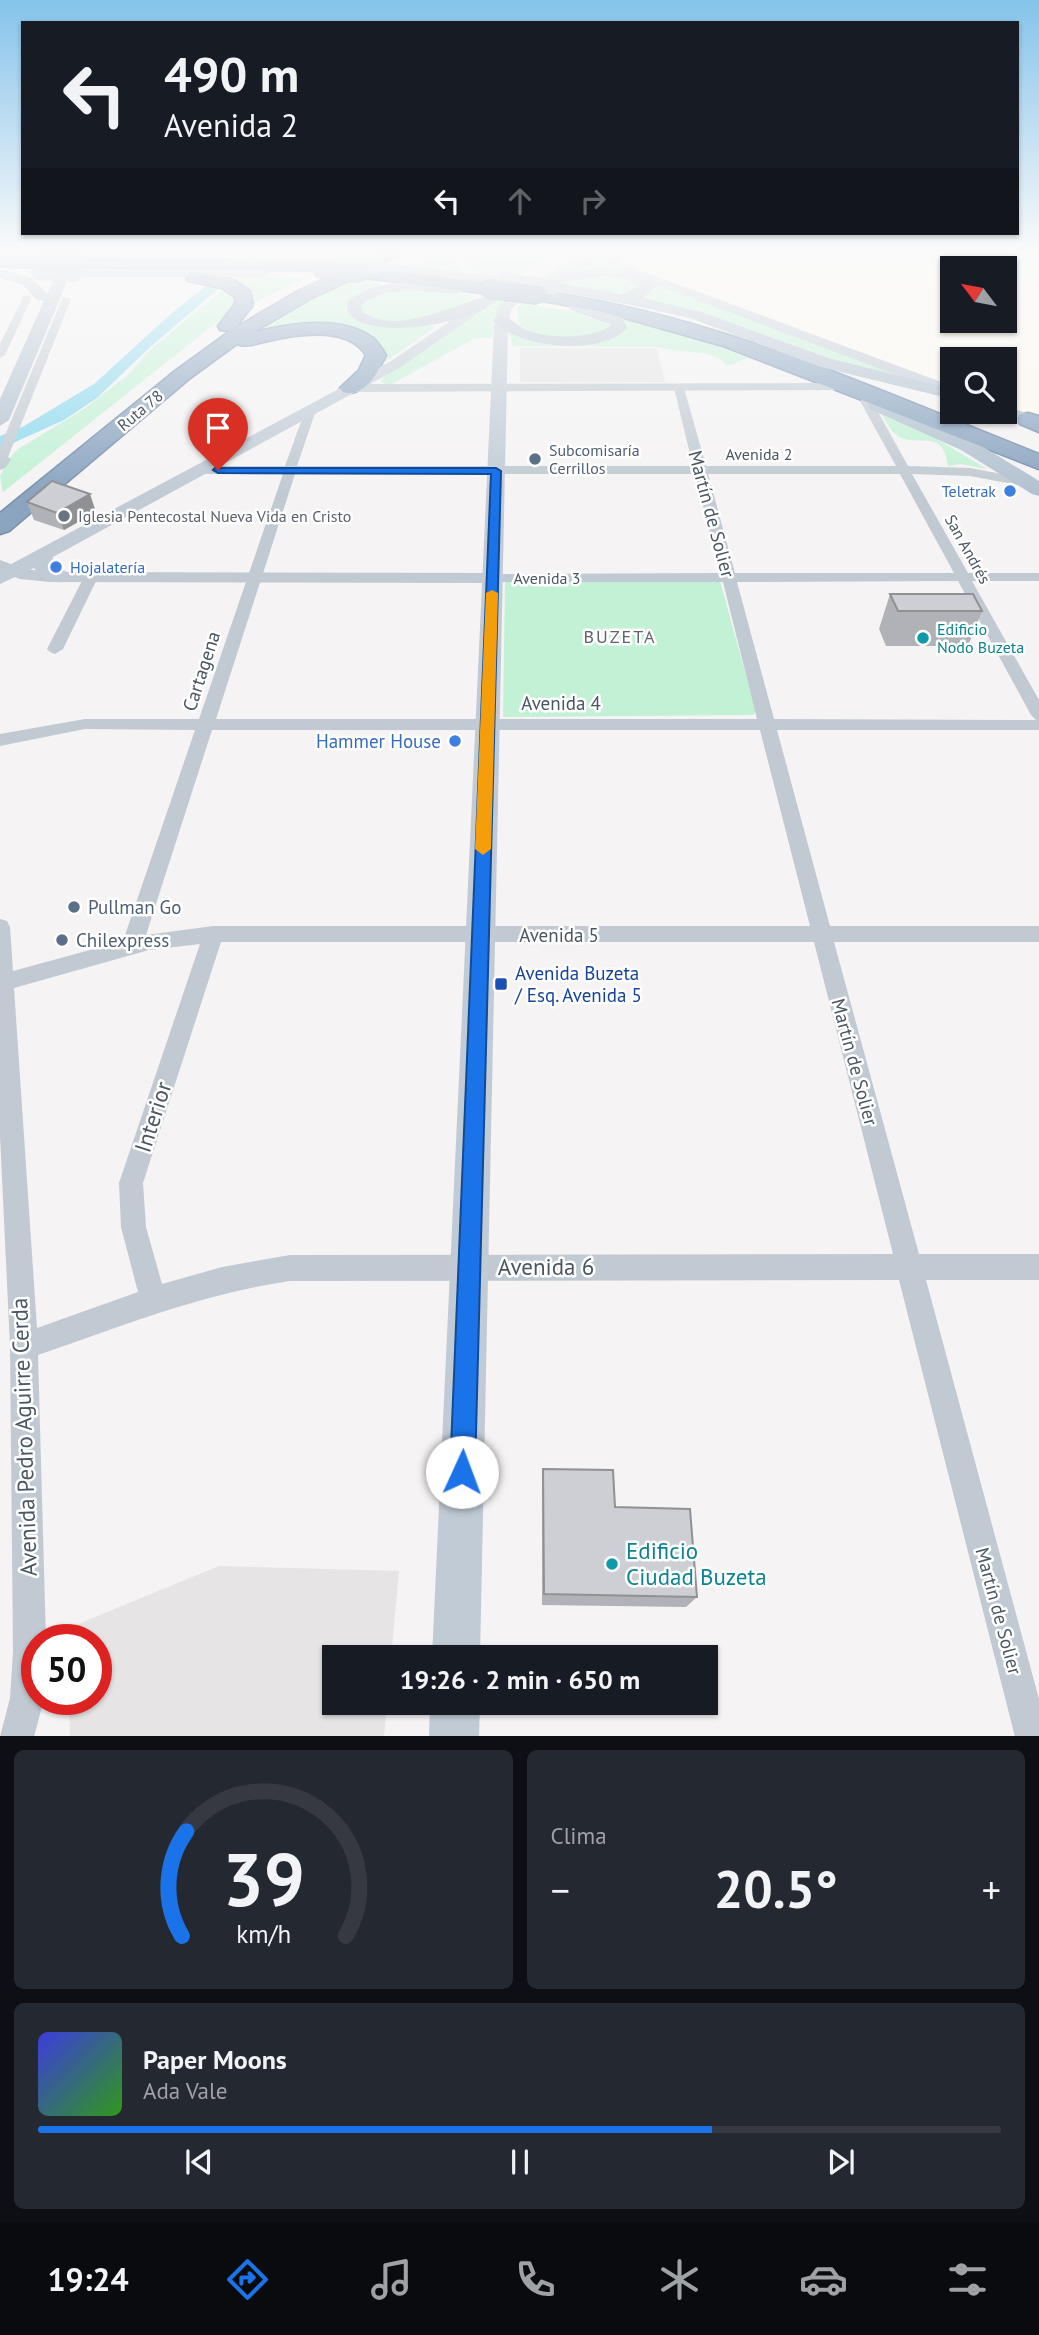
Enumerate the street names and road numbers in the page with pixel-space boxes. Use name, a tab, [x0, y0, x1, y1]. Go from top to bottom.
street label: Ruta 78	[113, 385, 167, 435]
street label: Avenida 2	[725, 444, 793, 464]
street label: Martín de Solier	[684, 448, 741, 581]
street label: San Andrés	[941, 511, 995, 587]
street label: Avenida 3	[513, 568, 581, 588]
street label: Cartagena	[177, 628, 225, 714]
street label: Avenida 4	[521, 691, 601, 715]
street label: Avenida 5	[519, 923, 599, 947]
street label: Martín de Solier	[827, 996, 884, 1129]
street label: Interior	[128, 1078, 178, 1156]
street label: Avenida 6	[498, 1252, 594, 1281]
street label: Avenida Pedro Aguirre Cerda	[4, 1297, 43, 1577]
street label: Martín de Solier	[971, 1545, 1028, 1678]

